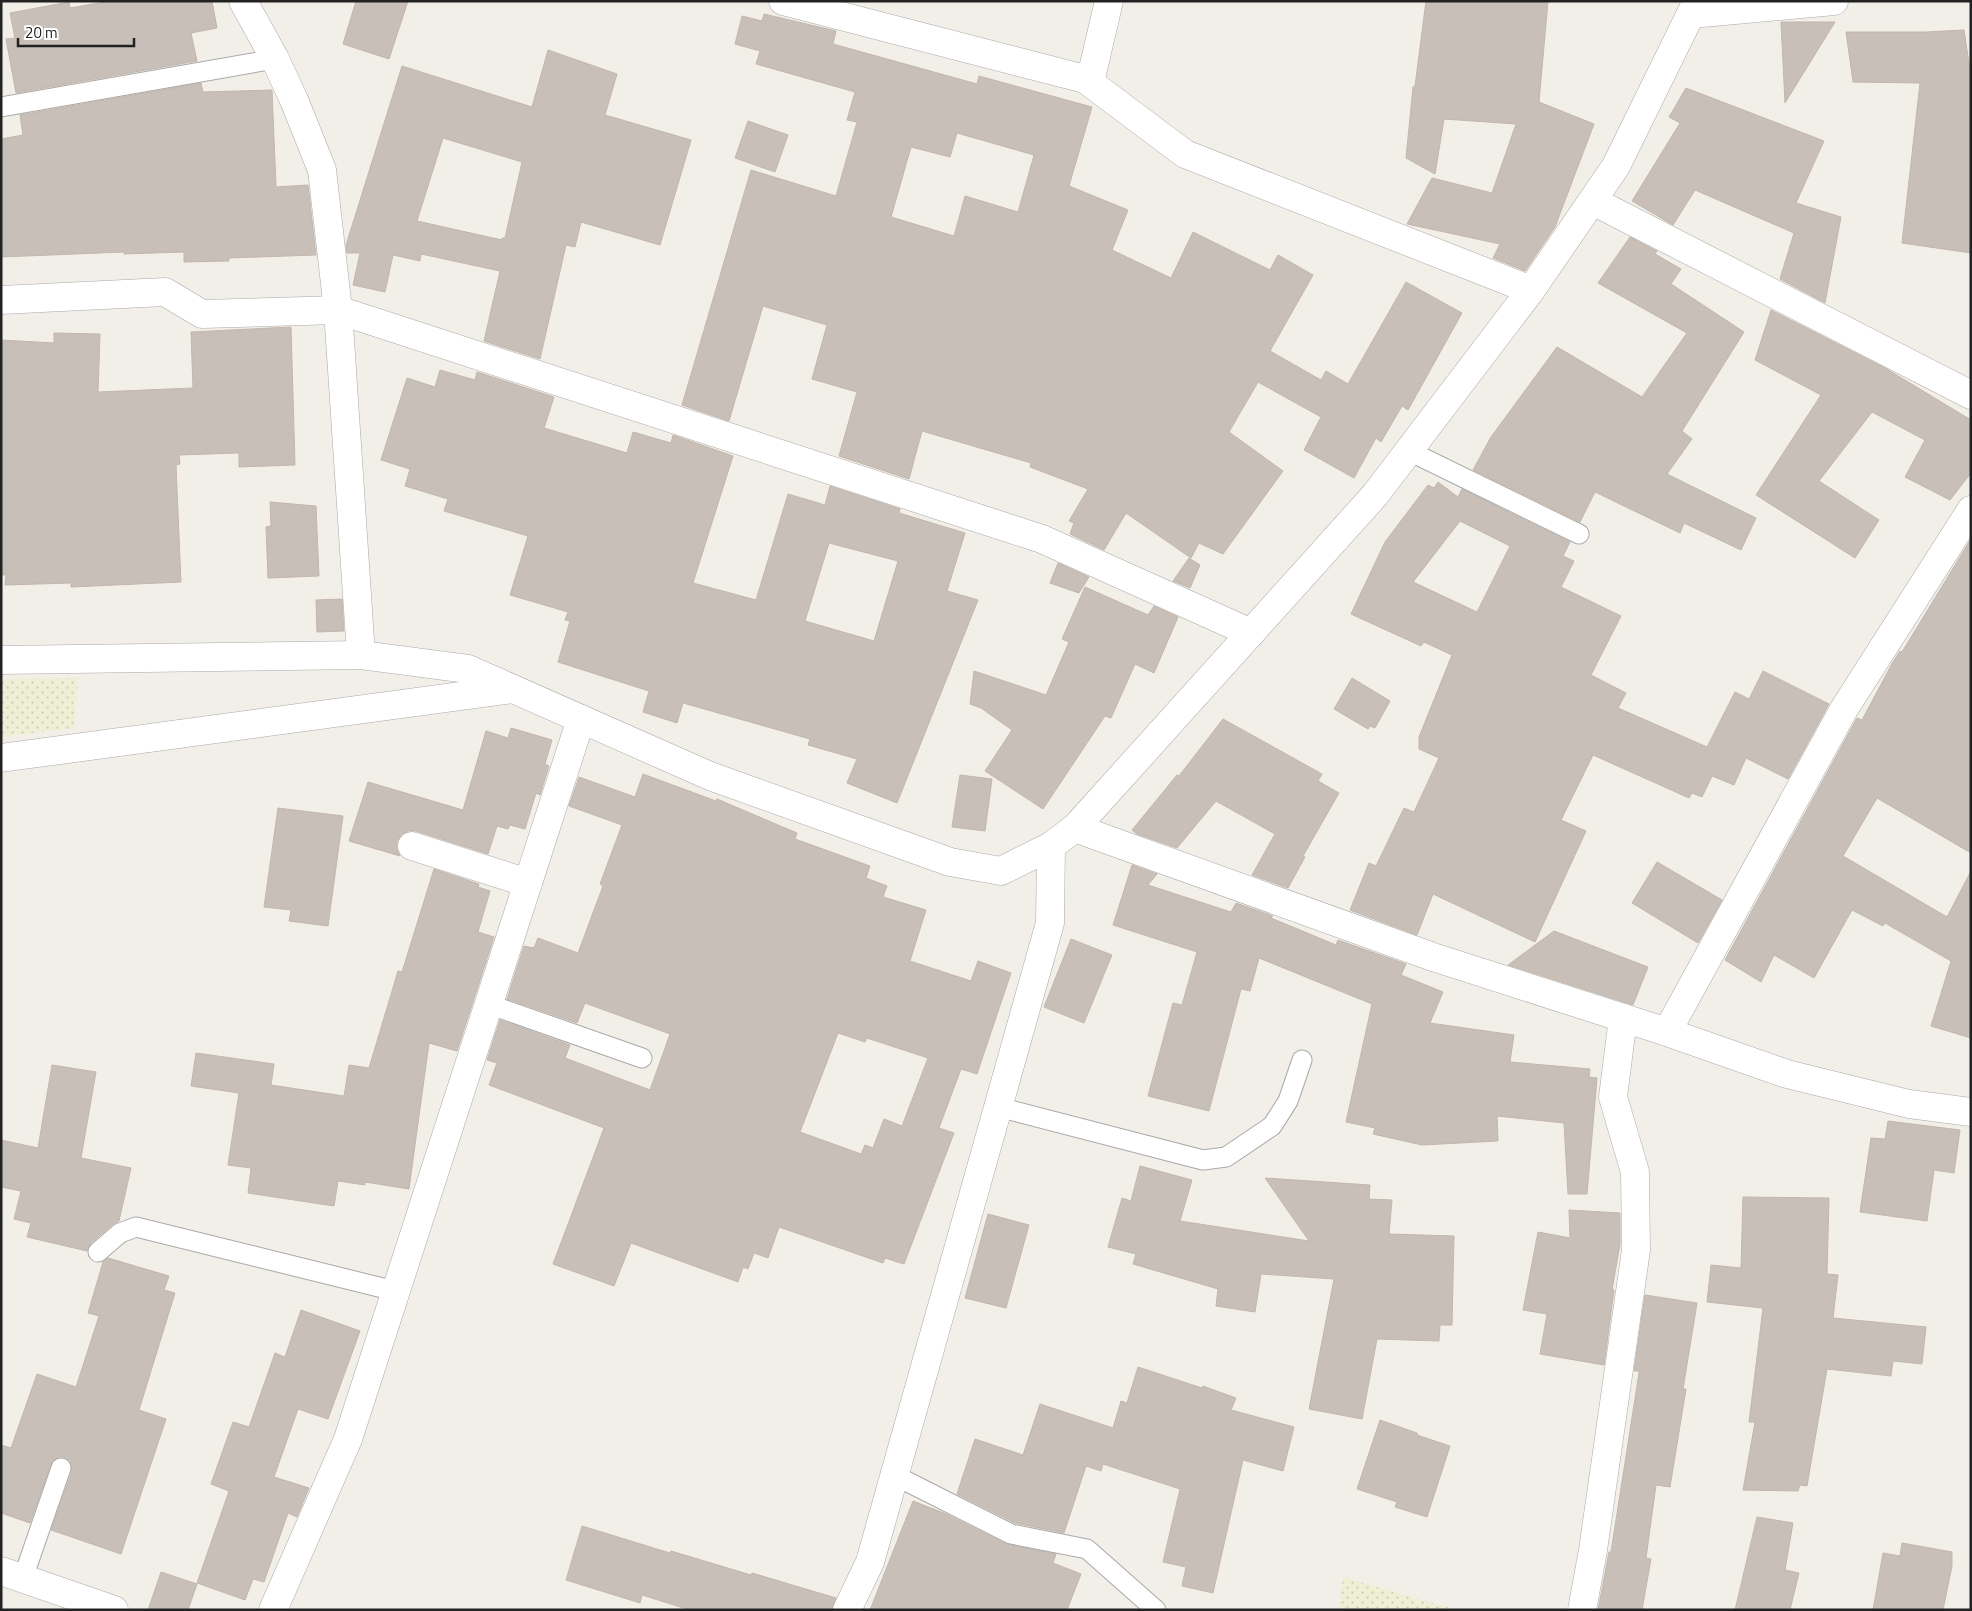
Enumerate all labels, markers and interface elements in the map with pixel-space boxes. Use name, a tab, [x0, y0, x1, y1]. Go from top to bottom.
scale bar	[18, 15, 134, 47]
text: 20 m	[25, 21, 58, 44]

